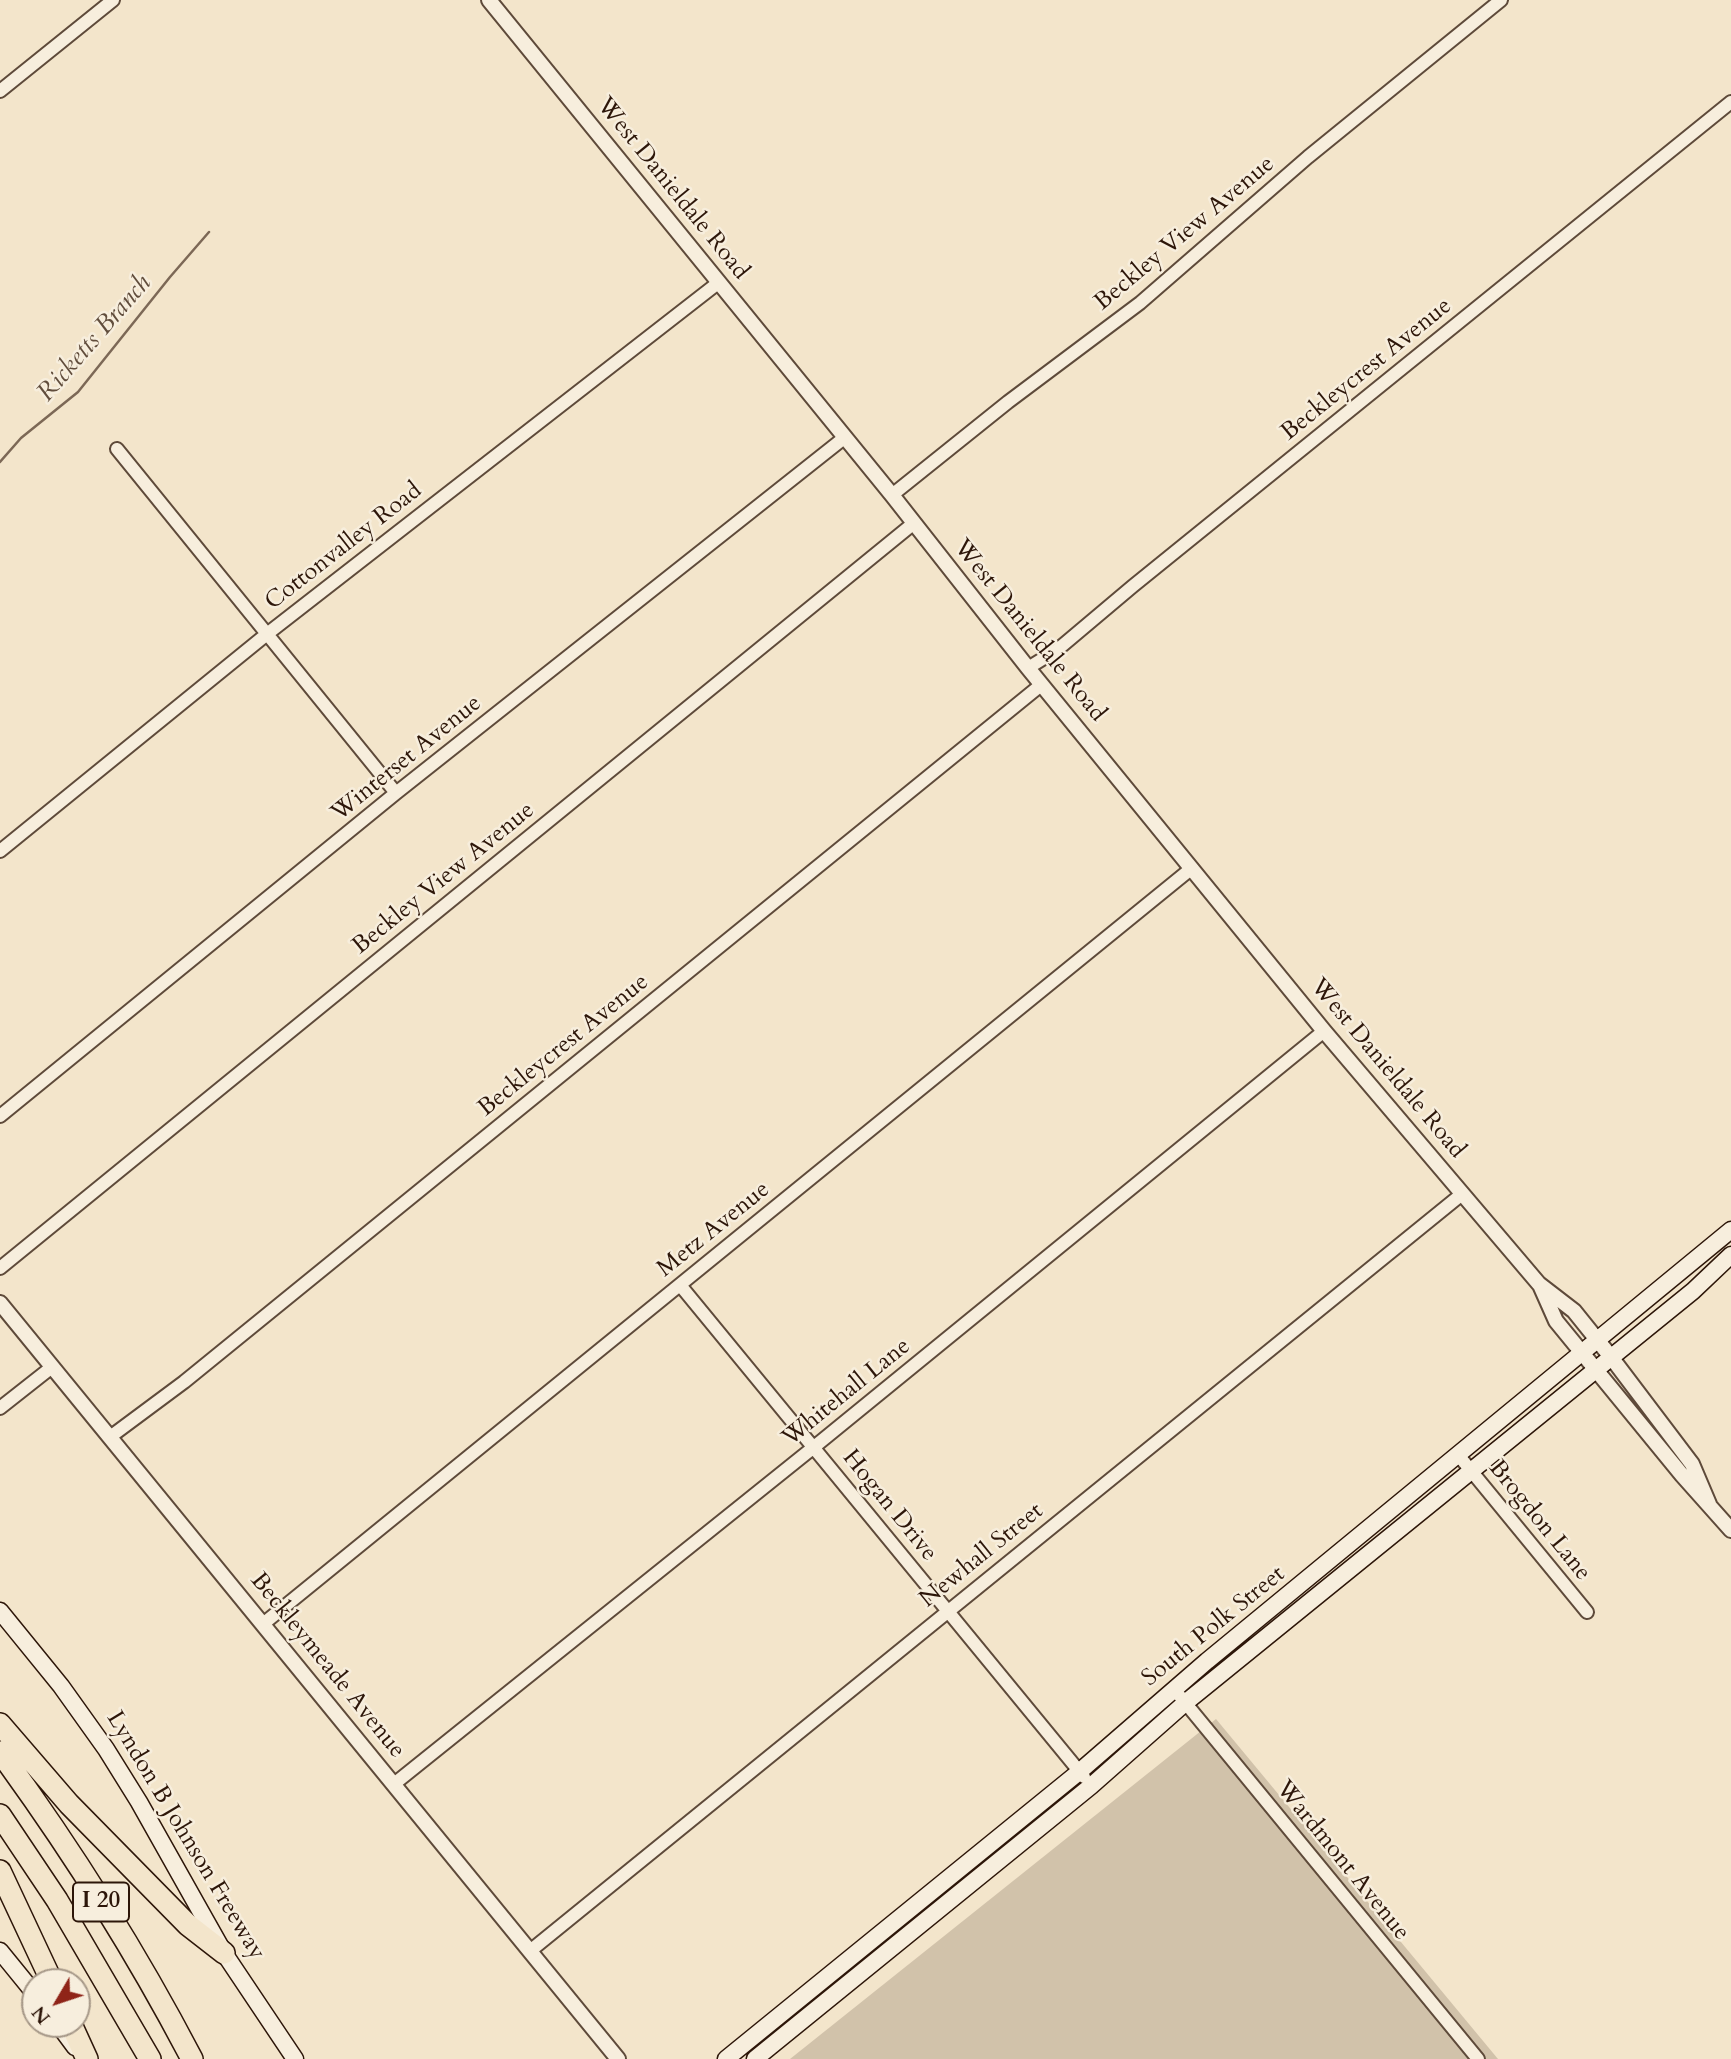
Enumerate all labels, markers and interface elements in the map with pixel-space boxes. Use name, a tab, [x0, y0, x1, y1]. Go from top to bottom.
street label: West Danieldale Road	[590, 92, 754, 286]
street label: Beckley View Avenue	[1089, 150, 1281, 318]
water label: Ricketts Branch	[31, 269, 159, 409]
street label: Beckleycrest Avenue	[1276, 292, 1458, 448]
street label: Cottonvalley Road	[260, 477, 428, 617]
street label: West Danieldale Road	[947, 534, 1111, 728]
street label: Winterset Avenue	[326, 690, 488, 828]
street label: Beckley View Avenue	[347, 797, 541, 961]
street label: Beckleycrest Avenue	[473, 968, 655, 1124]
street label: West Danieldale Road	[1303, 973, 1471, 1165]
street label: Metz Avenue	[652, 1176, 776, 1284]
street label: Whitehall Lane	[777, 1333, 917, 1453]
street label: Hogan Drive	[835, 1444, 943, 1568]
street label: Brogdon Lane	[1482, 1455, 1596, 1587]
street label: Newhall Street	[914, 1497, 1050, 1615]
street label: South Polk Street	[1137, 1561, 1291, 1693]
street label: Beckleymeade Avenue	[243, 1567, 411, 1765]
street label: Lyndon B Johnson Freeway	[99, 1706, 271, 1966]
street label: Wardmont Avenue	[1269, 1775, 1415, 1947]
road number: I 20	[73, 1882, 129, 1922]
north arrow	[21, 1968, 91, 2038]
text: N	[26, 2000, 57, 2030]

